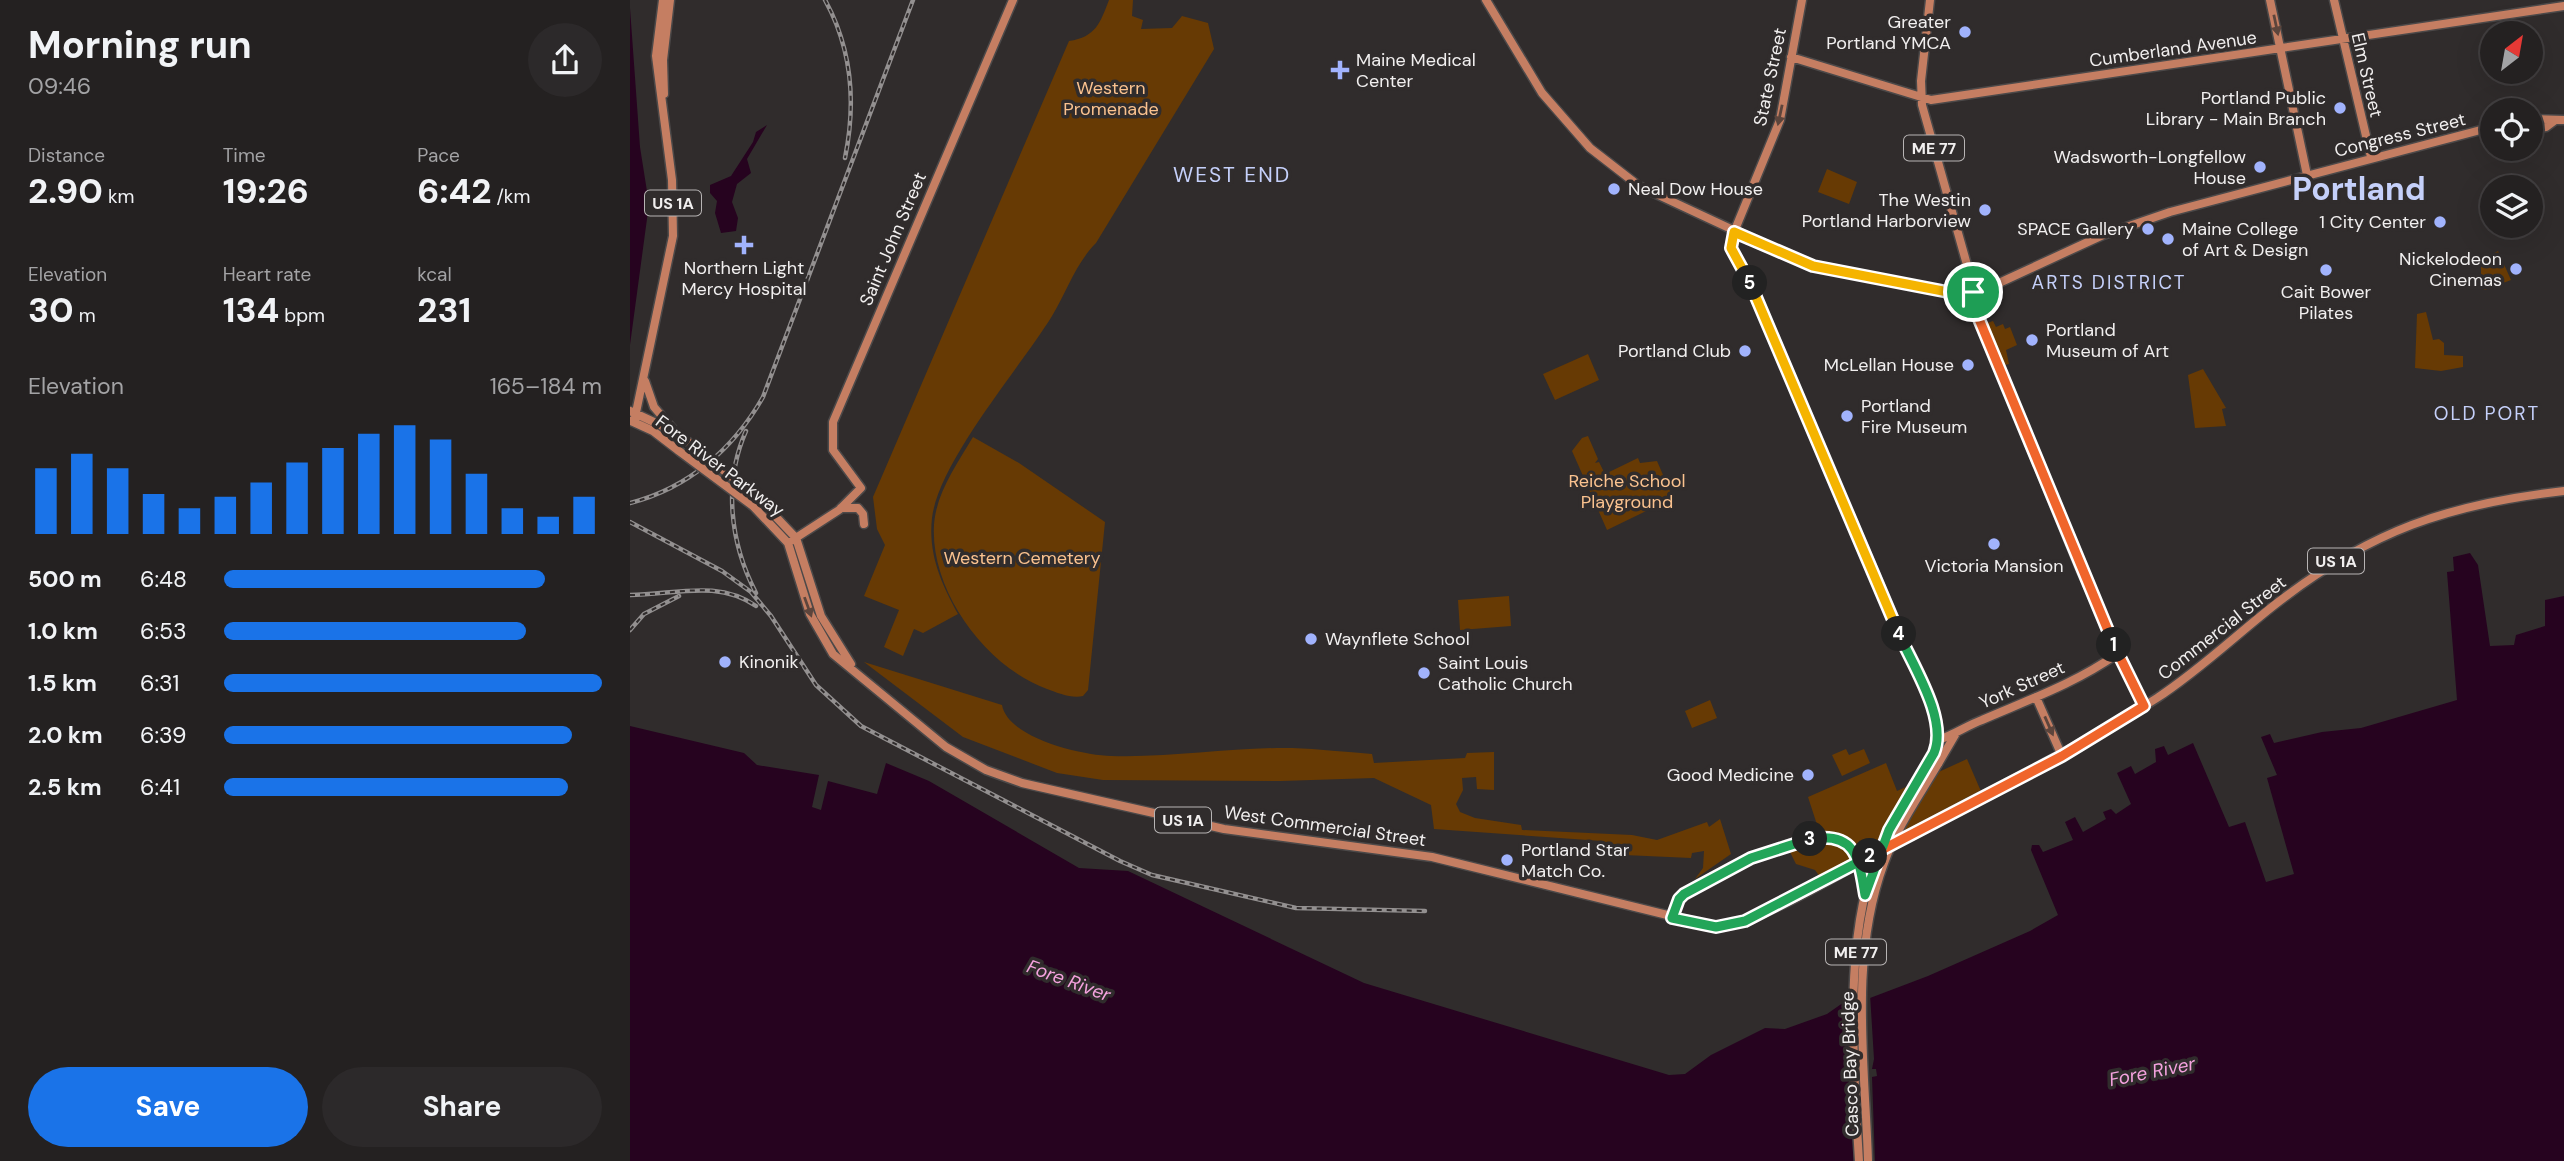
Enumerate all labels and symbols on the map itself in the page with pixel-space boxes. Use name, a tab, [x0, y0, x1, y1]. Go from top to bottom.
place label: Greater Portland YMCA	[1826, 10, 1951, 55]
one-way arrow	[2270, 14, 2281, 36]
north arrow	[2480, 21, 2543, 84]
marker: Greater Portland YMCA	[1957, 24, 1973, 40]
street label: Cumberland Avenue	[2088, 25, 2258, 73]
street label: State Street	[1748, 26, 1792, 128]
street label: Elm Street	[2346, 30, 2388, 120]
place label: Maine Medical Center	[1356, 48, 1476, 93]
marker: Maine Medical Center	[1330, 60, 1350, 80]
park label: Western Promenade	[1063, 76, 1159, 121]
place label: Portland Public Library - Main Branch	[2146, 86, 2326, 131]
marker: Portland Public Library - Main Branch	[2332, 100, 2348, 116]
one-way arrow	[1775, 104, 1786, 126]
street label: Congress Street	[2332, 107, 2468, 163]
road number: ME 77	[1904, 136, 1964, 160]
place label: Wadsworth-Longfellow House	[2054, 145, 2246, 190]
marker: Wadsworth-Longfellow House	[2252, 159, 2268, 175]
district label: WEST END	[1173, 161, 1291, 189]
district label: Portland	[2292, 168, 2426, 210]
street label: Saint John Street	[854, 169, 932, 309]
place label: Neal Dow House	[1628, 177, 1763, 201]
marker: Neal Dow House	[1606, 181, 1622, 197]
place label: The Westin Portland Harborview	[1802, 188, 1971, 233]
road number: US 1A	[645, 190, 701, 216]
marker: The Westin Portland Harborview	[1977, 202, 1993, 218]
place label: 1 City Center	[2319, 210, 2426, 234]
marker: 1 City Center	[2432, 214, 2448, 230]
place label: SPACE Gallery	[2017, 217, 2134, 241]
place label: Maine College of Art & Design	[2182, 217, 2308, 262]
marker: SPACE Gallery	[2140, 221, 2156, 237]
marker: Maine College of Art & Design	[2160, 231, 2176, 247]
marker: Northern Light Mercy Hospital	[734, 235, 754, 255]
place label: Nickelodeon Cinemas	[2399, 247, 2502, 292]
place label: Northern Light Mercy Hospital	[681, 256, 807, 301]
marker: Nickelodeon Cinemas	[2508, 261, 2524, 277]
pin	[1943, 262, 2003, 322]
marker: Cait Bower Pilates	[2318, 262, 2334, 278]
pin: 5	[1732, 266, 1768, 300]
district label: ARTS DISTRICT	[2032, 270, 2186, 295]
place label: Cait Bower Pilates	[2281, 280, 2371, 325]
place label: Portland Museum of Art	[2046, 318, 2169, 363]
marker: Portland Museum of Art	[2024, 332, 2040, 348]
place label: Portland Club	[1618, 339, 1731, 363]
marker: Portland Club	[1737, 343, 1753, 359]
place label: McLellan House	[1824, 353, 1954, 377]
marker: McLellan House	[1960, 357, 1976, 373]
place label: Portland Fire Museum	[1861, 394, 1967, 439]
district label: OLD PORT	[2434, 401, 2540, 426]
marker: Portland Fire Museum	[1839, 408, 1855, 424]
street label: Fore River Parkway	[651, 410, 789, 522]
park label: Reiche School Playground	[1569, 469, 1685, 514]
marker: Victoria Mansion	[1986, 536, 2002, 552]
park label: Western Cemetery	[944, 546, 1100, 570]
road number: US 1A	[2308, 548, 2364, 574]
place label: Victoria Mansion	[1924, 554, 2064, 578]
street label: Commercial Street	[2153, 570, 2291, 686]
one-way arrow	[803, 597, 814, 618]
pin: 4	[1882, 616, 1916, 652]
place label: Waynflete School	[1325, 627, 1470, 651]
pin: 1	[2096, 628, 2132, 662]
marker: Waynflete School	[1303, 631, 1319, 647]
place label: Kinonik	[739, 650, 799, 674]
place label: Saint Louis Catholic Church	[1438, 651, 1572, 696]
marker: Kinonik	[717, 654, 733, 670]
street label: York Street	[1976, 656, 2068, 714]
marker: Saint Louis Catholic Church	[1416, 665, 1432, 681]
one-way arrow	[2043, 716, 2055, 736]
place label: Good Medicine	[1667, 763, 1794, 787]
marker: Good Medicine	[1800, 767, 1816, 783]
street label: West Commercial Street	[1223, 800, 1427, 852]
road number: US 1A	[1155, 807, 1211, 832]
pin: 3	[1792, 822, 1828, 856]
place label: Portland Star Match Co.	[1521, 838, 1630, 883]
pin: 2	[1852, 838, 1888, 874]
marker: Portland Star Match Co.	[1499, 852, 1515, 868]
road number: ME 77	[1826, 940, 1886, 964]
water label: Fore River	[1023, 954, 1115, 1008]
street label: Casco Bay Bridge	[1835, 991, 1865, 1137]
water label: Fore River	[2107, 1051, 2198, 1092]

